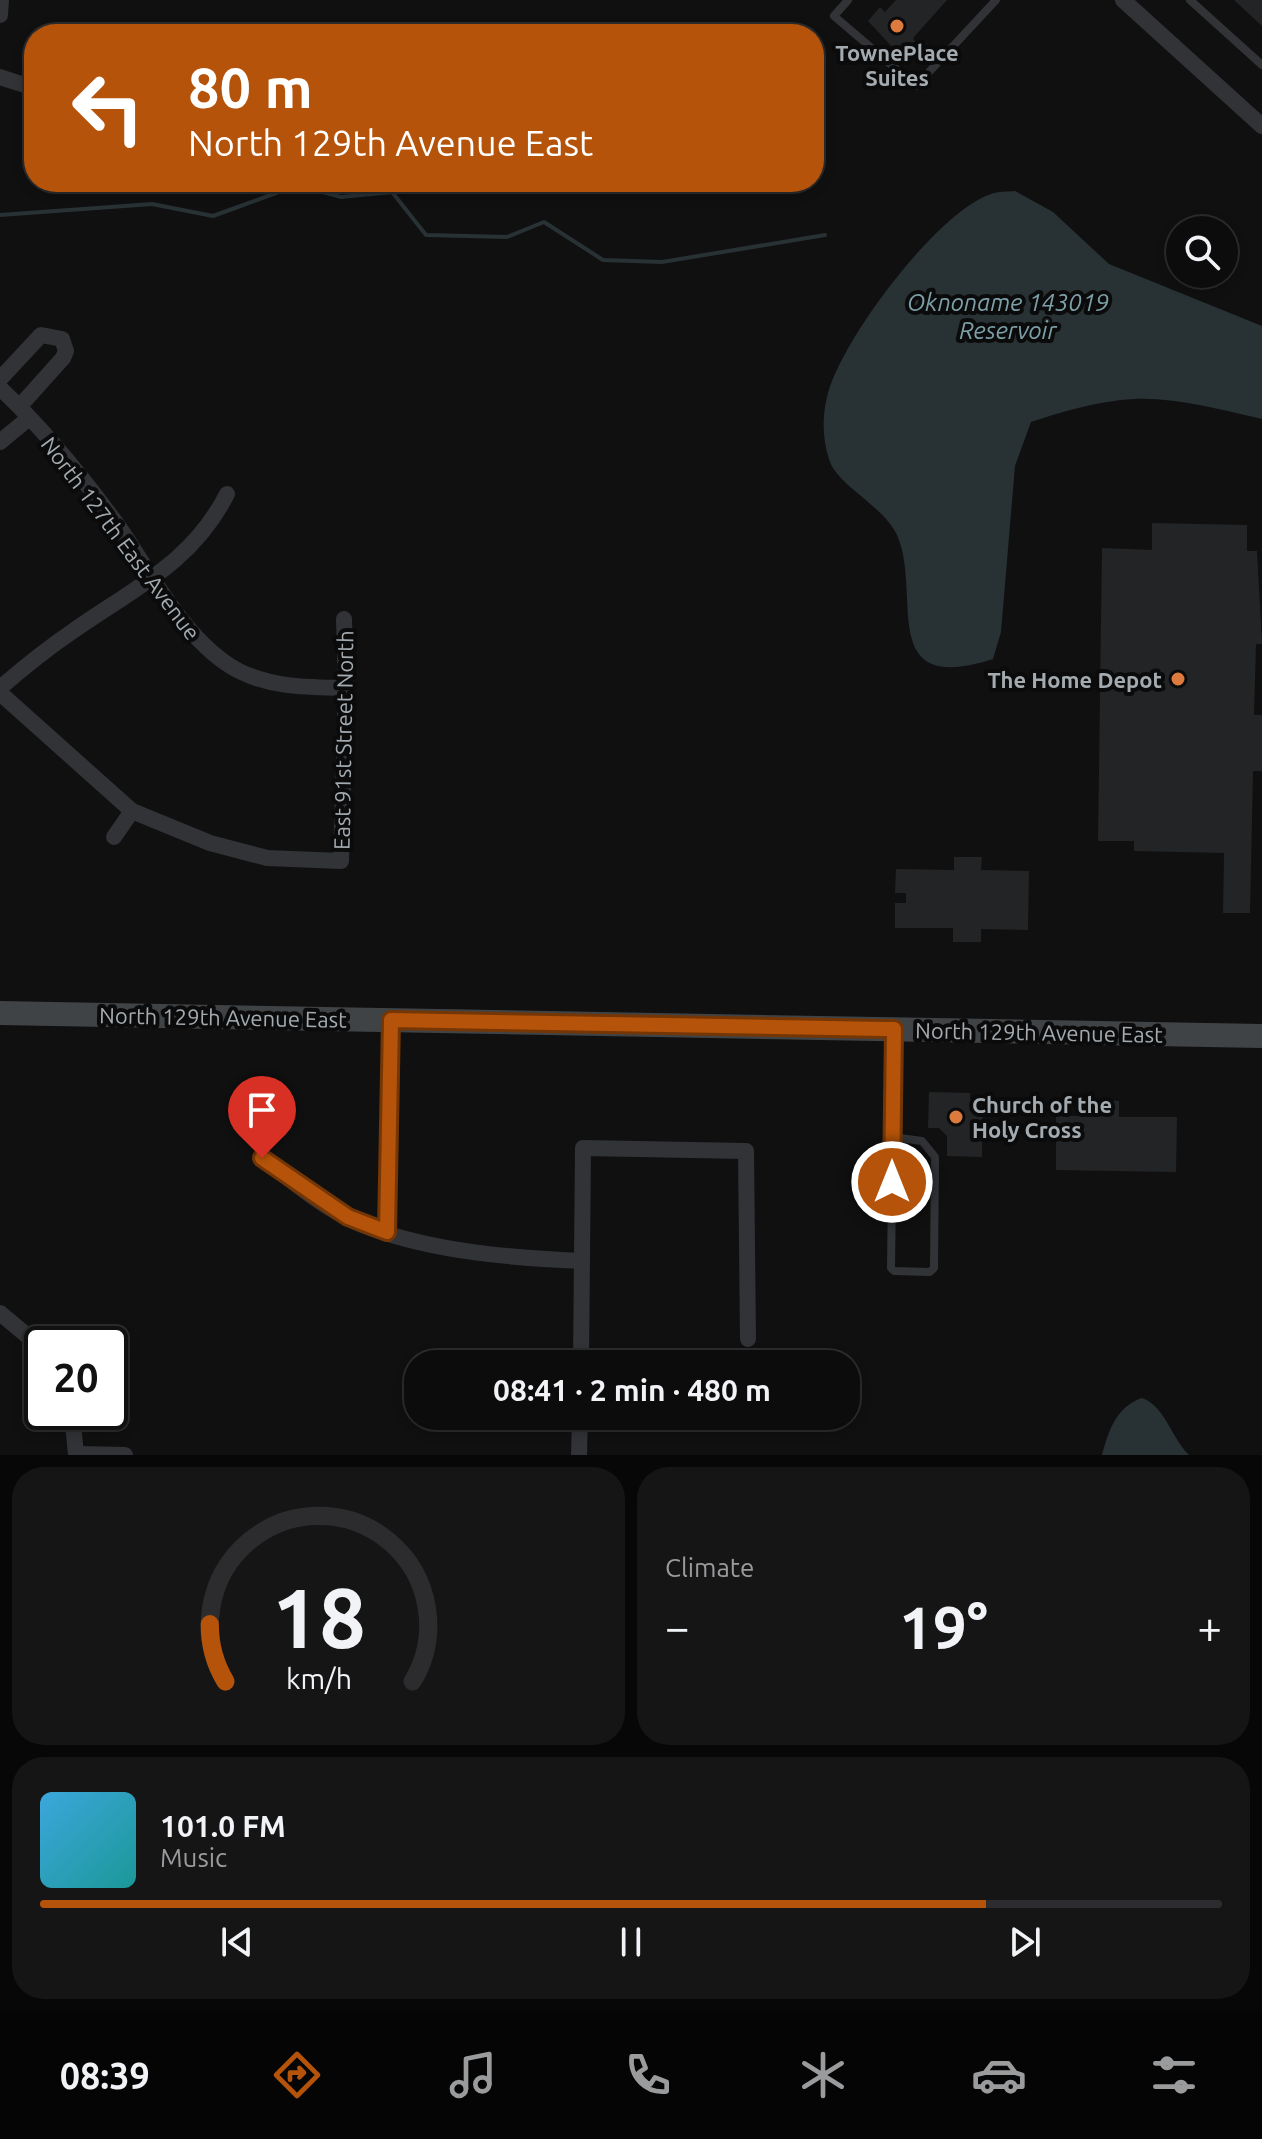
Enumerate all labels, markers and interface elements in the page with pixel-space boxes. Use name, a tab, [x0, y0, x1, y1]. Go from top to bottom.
marker: TownePlace Suites	[888, 17, 906, 35]
place label: TownePlace Suites	[835, 40, 959, 90]
icon: left	[56, 56, 160, 160]
text: 80 m	[188, 56, 313, 119]
text: North 129th Avenue East	[188, 122, 593, 163]
map controls	[1166, 216, 1238, 288]
button: search	[1166, 216, 1238, 288]
water label: Oknoname 143019 Reservoir	[907, 289, 1109, 344]
street label: North 127th East Avenue	[37, 432, 205, 644]
street label: East 91st Street North	[329, 630, 357, 850]
place label: The Home Depot	[987, 667, 1162, 692]
marker: The Home Depot	[1169, 670, 1187, 688]
street label: North 129th Avenue East	[99, 1002, 347, 1032]
street label: North 129th Avenue East	[915, 1017, 1163, 1047]
pin	[228, 1076, 296, 1158]
icon: arrive	[240, 1088, 284, 1132]
place label: Church of the Holy Cross	[972, 1092, 1112, 1142]
marker: Church of the Holy Cross	[947, 1108, 965, 1126]
position arrow	[850, 1140, 934, 1224]
speed limit sign: 20	[24, 1326, 128, 1430]
text: 08:41 · 2 min · 480 m	[493, 1373, 771, 1407]
text: Climate	[665, 1553, 754, 1582]
text: 18	[272, 1570, 365, 1664]
text: 19°	[899, 1593, 988, 1660]
text: −	[665, 1602, 690, 1651]
text: +	[1197, 1602, 1222, 1651]
text: km/h	[286, 1662, 352, 1694]
text: 101.0 FM	[160, 1809, 286, 1843]
text: Music	[160, 1843, 227, 1872]
icon: previous	[215, 1920, 259, 1964]
icon: pause	[609, 1920, 653, 1964]
icon: next	[1003, 1920, 1047, 1964]
icon: directions	[269, 2047, 325, 2103]
icon: music	[445, 2047, 501, 2103]
icon: phone	[620, 2047, 676, 2103]
icon: climate	[795, 2047, 851, 2103]
icon: car	[971, 2047, 1027, 2103]
icon: filters	[1146, 2047, 1202, 2103]
text: 08:39	[60, 2055, 150, 2096]

